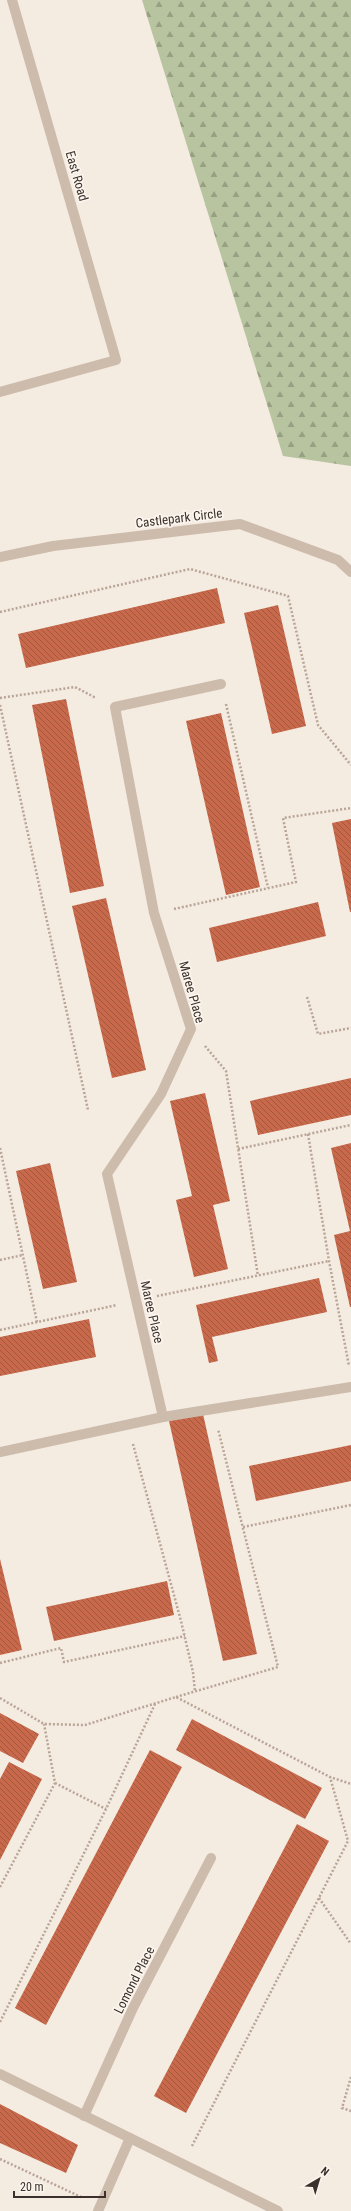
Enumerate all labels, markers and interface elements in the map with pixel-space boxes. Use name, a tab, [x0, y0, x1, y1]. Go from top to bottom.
street label: East Road	[63, 149, 91, 203]
street label: Castlepark Circle	[135, 505, 223, 531]
street label: Maree Place	[176, 959, 208, 1025]
street label: Maree Place	[138, 1279, 166, 1345]
street label: Lomond Place	[111, 1944, 157, 2016]
north arrow	[299, 2159, 339, 2199]
text: N	[318, 2164, 332, 2179]
scale bar	[14, 2173, 105, 2199]
text: 20 m	[20, 2180, 44, 2194]

